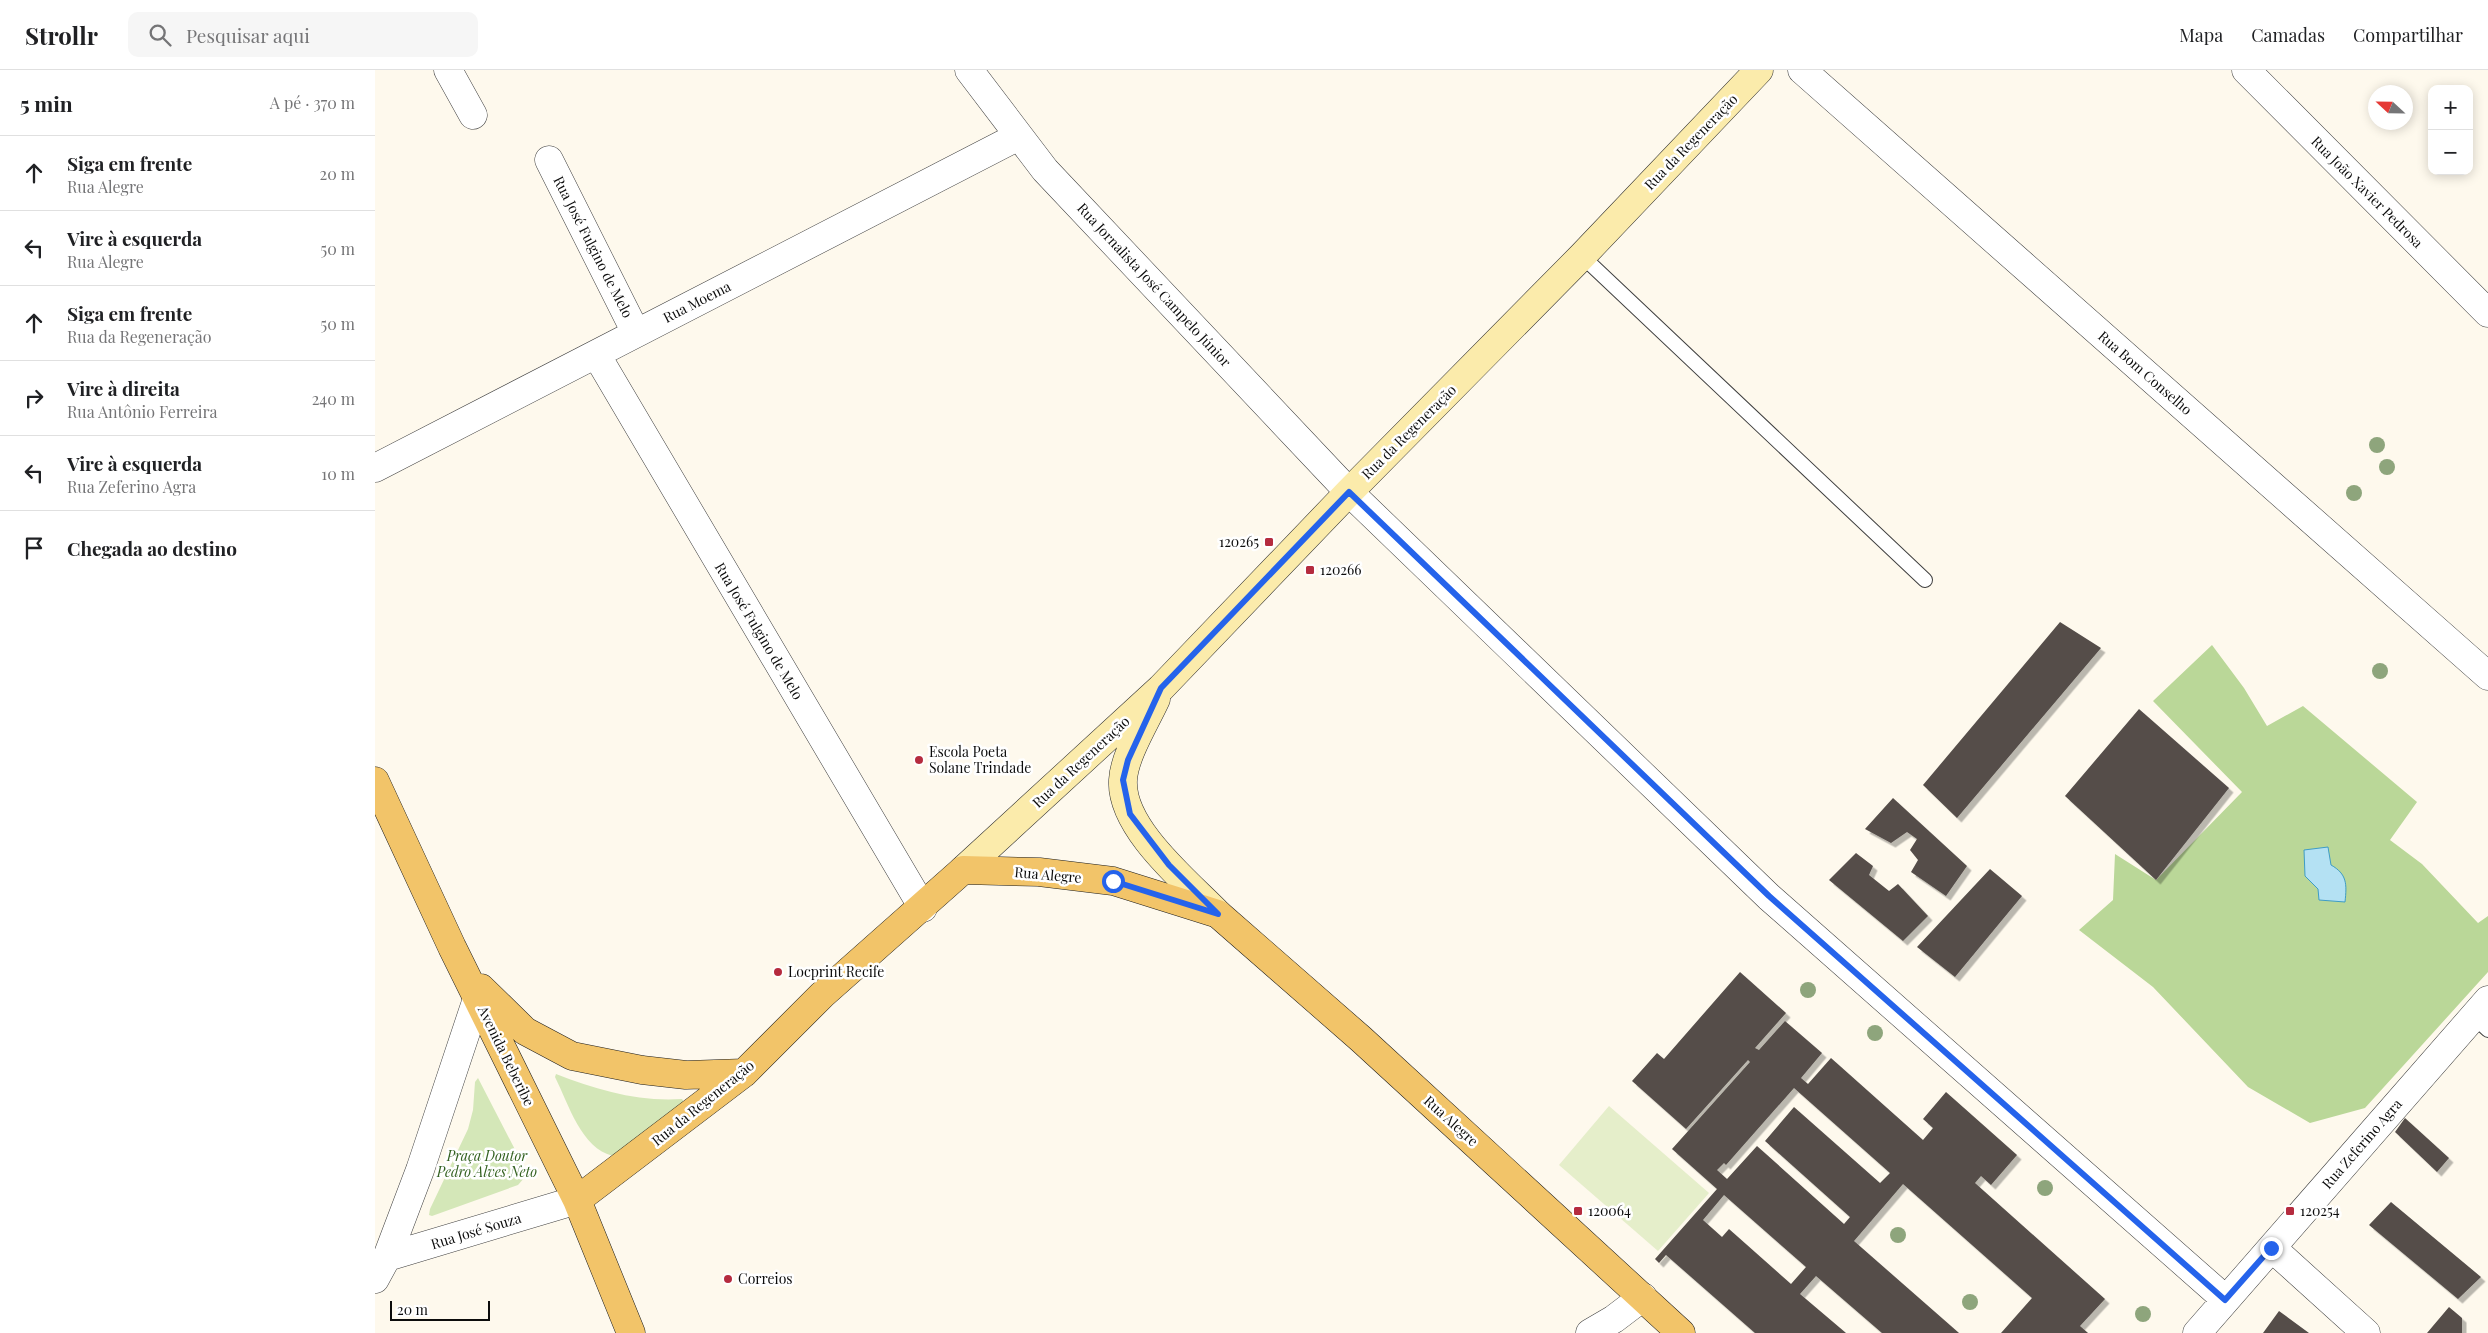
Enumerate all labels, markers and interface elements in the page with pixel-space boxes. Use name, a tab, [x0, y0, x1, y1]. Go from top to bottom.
search box	[128, 12, 478, 57]
text: Strollr	[25, 19, 98, 51]
icon: search	[146, 21, 174, 49]
text: Pesquisar aqui	[186, 22, 310, 48]
text: Mapa	[2179, 23, 2223, 47]
text: Camadas	[2251, 23, 2325, 47]
text: Compartilhar	[2353, 23, 2463, 47]
north arrow	[2368, 85, 2413, 130]
map controls	[2428, 85, 2473, 175]
button: +	[2428, 85, 2473, 130]
text: 5 min	[20, 89, 73, 117]
street label: Rua da Regeneração	[1640, 89, 1742, 194]
text: A pé · 370 m	[270, 92, 355, 113]
button: −	[2428, 130, 2473, 175]
street label: Rua João Xavier Pedrosa	[2307, 132, 2427, 252]
text: Siga em frente	[67, 150, 192, 176]
icon: ahead	[20, 159, 48, 187]
text: 20 m	[320, 163, 355, 184]
street label: Rua José Fulgino de Melo	[549, 173, 638, 321]
text: Rua Alegre	[67, 176, 144, 197]
street label: Rua Jornalista José Campelo Júnior	[1073, 199, 1236, 371]
text: Vire à esquerda	[67, 225, 202, 251]
icon: left	[20, 234, 48, 262]
text: 50 m	[321, 238, 355, 259]
text: Rua Alegre	[67, 251, 144, 272]
street label: Rua Moema	[660, 276, 734, 327]
text: Siga em frente	[67, 300, 192, 326]
icon: ahead	[20, 309, 48, 337]
text: 50 m	[321, 313, 355, 334]
text: Rua da Regeneração	[67, 326, 212, 347]
street label: Rua Bom Conselho	[2094, 327, 2197, 419]
text: Vire à direita	[67, 375, 180, 401]
street label: Rua da Regeneração	[1357, 380, 1460, 483]
icon: right	[20, 384, 48, 412]
text: 240 m	[312, 388, 355, 409]
text: Rua Antônio Ferreira	[67, 401, 218, 422]
text: Vire à esquerda	[67, 450, 202, 476]
icon: left	[20, 459, 48, 487]
text: 10 m	[321, 463, 355, 484]
text: Rua Zeferino Agra	[67, 476, 196, 497]
place label: 120265	[1219, 532, 1259, 551]
icon: arrive	[20, 534, 48, 562]
text: Chegada ao destino	[67, 535, 237, 561]
marker: 120265	[1263, 536, 1275, 548]
street label: Rua José Fulgino de Melo	[711, 559, 808, 703]
place label: 120266	[1320, 560, 1361, 579]
marker: 120266	[1304, 564, 1316, 576]
street label: Rua da Regeneração	[1028, 711, 1134, 812]
place label: Escola Poeta Solane Trindade	[929, 742, 1031, 777]
marker: Escola Poeta Solane Trindade	[913, 754, 925, 766]
street label: Rua Alegre	[1014, 862, 1082, 887]
route start	[1102, 870, 1125, 893]
place label: Locprint Recife	[788, 962, 884, 981]
marker: Locprint Recife	[772, 966, 784, 978]
street label: Avenida Beberibe	[473, 1001, 539, 1109]
street label: Rua da Regeneração	[648, 1055, 758, 1150]
street label: Rua Alegre	[1420, 1091, 1483, 1150]
street label: Rua Zeferino Agra	[2317, 1095, 2406, 1193]
park label: Praça Doutor Pedro Alves Neto	[436, 1146, 537, 1181]
place label: 120064	[1588, 1201, 1631, 1220]
place label: 120254	[2300, 1201, 2340, 1220]
marker: 120064	[1572, 1205, 1584, 1217]
marker: 120254	[2284, 1205, 2296, 1217]
street label: Rua José Souza	[428, 1208, 523, 1253]
route end	[2260, 1237, 2283, 1260]
place label: Correios	[738, 1269, 793, 1288]
marker: Correios	[722, 1273, 734, 1285]
scale bar	[390, 1298, 490, 1321]
text: 20 m	[397, 1300, 428, 1319]

